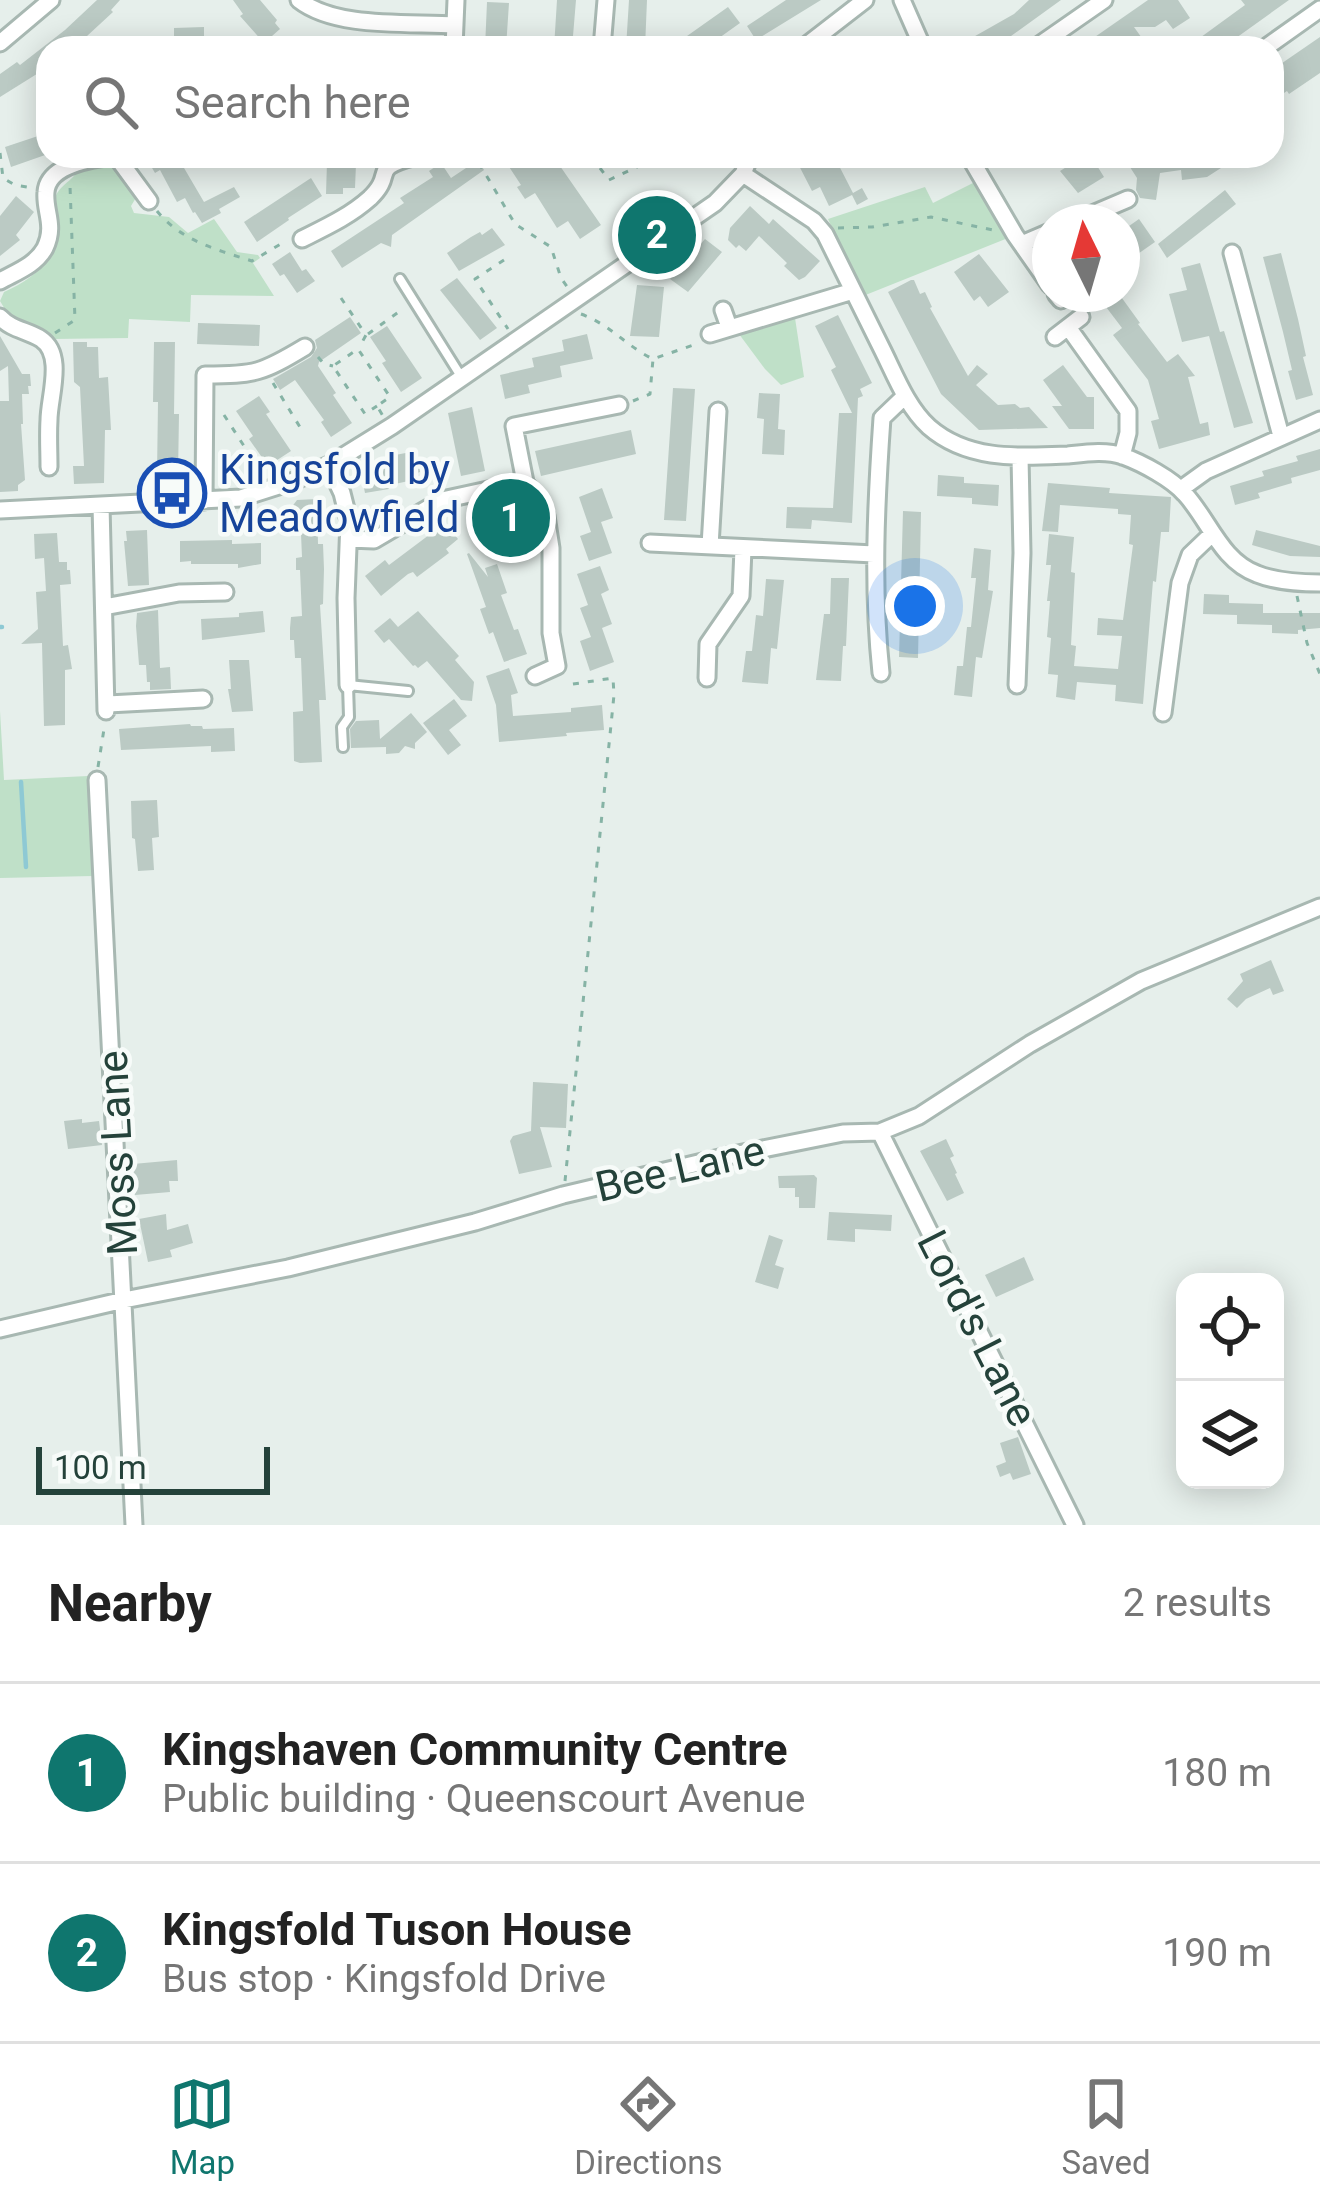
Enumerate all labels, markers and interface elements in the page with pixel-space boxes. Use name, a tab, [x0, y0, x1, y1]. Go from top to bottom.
search box	[36, 36, 1284, 168]
icon: search	[78, 69, 144, 135]
text: Search here	[174, 76, 411, 129]
pin: 2	[618, 190, 696, 280]
north arrow	[1032, 204, 1140, 312]
place label: Kingsfold by Meadowfield	[219, 445, 459, 542]
bus stop icon: Kingsfold by Meadowfield	[137, 458, 207, 528]
pin: 1	[472, 473, 550, 563]
your location	[885, 576, 945, 636]
street label: Moss Lane	[88, 1049, 147, 1257]
street label: Bee Lane	[591, 1125, 769, 1212]
street label: Lord's Lane	[907, 1222, 1048, 1434]
map controls	[1176, 1273, 1284, 1489]
button: locate	[1176, 1273, 1284, 1381]
button: layers	[1176, 1381, 1284, 1489]
scale bar	[36, 1441, 270, 1494]
text: 100 m	[54, 1448, 147, 1487]
text: Nearby	[48, 1574, 212, 1633]
text: 2 results	[1123, 1580, 1272, 1626]
text: Kingshaven Community Centre	[162, 1723, 788, 1776]
text: 1	[76, 1750, 98, 1796]
text: 180 m	[1162, 1750, 1272, 1796]
text: Public building · Queenscourt Avenue	[162, 1776, 806, 1822]
text: Kingsfold Tuson House	[162, 1903, 632, 1956]
text: 2	[76, 1930, 98, 1976]
text: 190 m	[1162, 1930, 1272, 1976]
text: Bus stop · Kingsfold Drive	[162, 1956, 606, 2002]
tab: Map	[169, 2071, 235, 2182]
tab: Directions	[574, 2071, 723, 2182]
tab: Saved	[1061, 2071, 1151, 2182]

